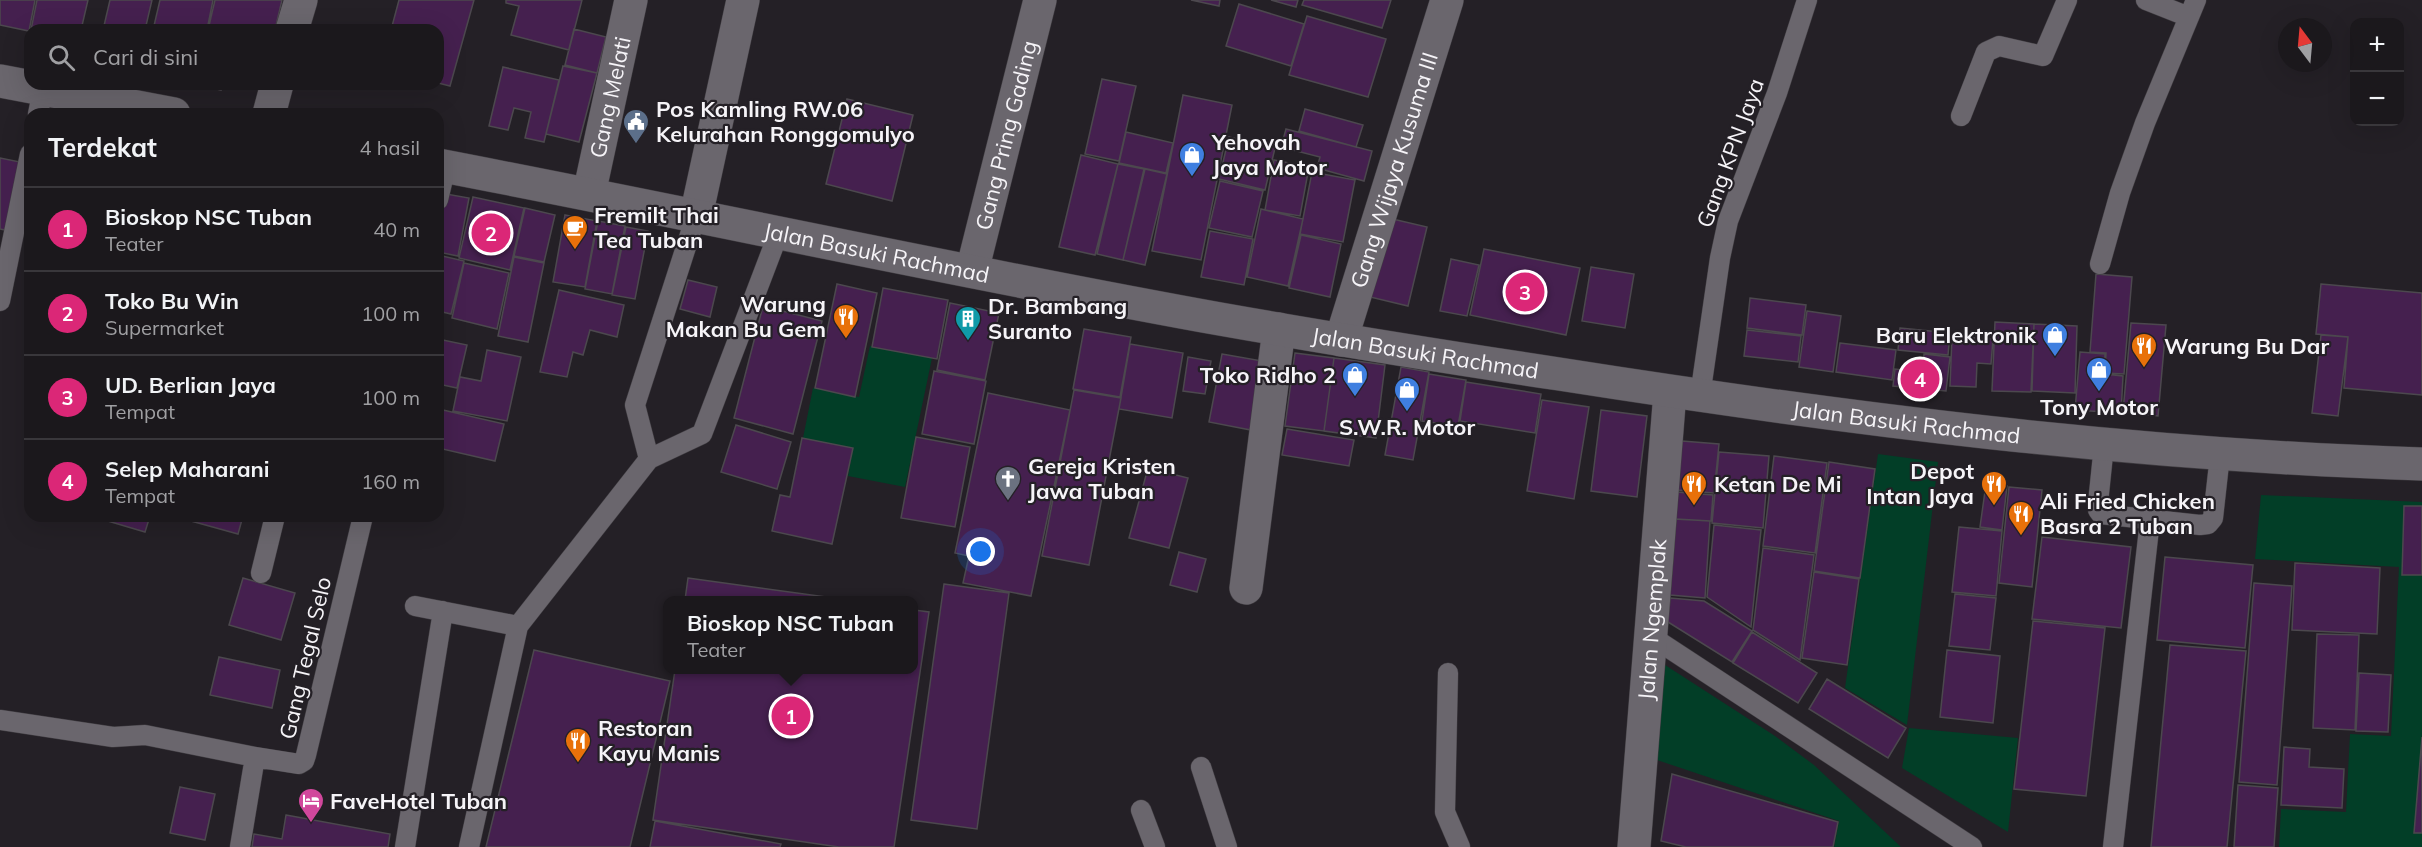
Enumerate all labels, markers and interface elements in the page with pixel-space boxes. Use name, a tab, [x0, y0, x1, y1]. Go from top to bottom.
north arrow	[2278, 18, 2332, 72]
map controls	[2350, 18, 2404, 126]
button: +	[2350, 18, 2404, 72]
search box	[24, 24, 444, 90]
street label: Gang Melati	[583, 34, 637, 161]
street label: Gang Pring Gading	[969, 37, 1043, 233]
icon: search	[45, 41, 78, 74]
text: Cari di sini	[93, 43, 198, 71]
street label: Gang Wijaya Kusuma III	[1344, 49, 1444, 291]
button: −	[2350, 72, 2404, 126]
street label: Gang KPN Jaya	[1690, 75, 1770, 231]
place label: Pos Kamling RW.06 Kelurahan Ronggomulyo	[656, 95, 915, 148]
public building icon: Pos Kamling RW.06 Kelurahan Ronggomulyo	[621, 107, 651, 145]
place label: Yehovah Jaya Motor	[1211, 128, 1327, 181]
text: Terdekat	[48, 131, 157, 164]
text: 4 hasil	[360, 135, 420, 160]
shop icon: Yehovah Jaya Motor	[1177, 140, 1207, 178]
place label: Fremilt Thai Tea Tuban	[594, 201, 719, 254]
text: Bioskop NSC Tuban	[105, 203, 312, 231]
pin: 2	[472, 210, 510, 256]
cafe icon: Fremilt Thai Tea Tuban	[560, 213, 590, 251]
street label: Jalan Basuki Rachmad	[761, 216, 992, 289]
text: 1	[62, 217, 74, 242]
text: 40 m	[373, 217, 420, 242]
text: Teater	[105, 231, 163, 256]
pin: 3	[1506, 270, 1544, 314]
text: Toko Bu Win	[105, 287, 239, 315]
place label: Warung Makan Bu Gem	[666, 290, 826, 343]
place label: Dr. Bambang Suranto	[988, 292, 1127, 345]
text: 2	[62, 301, 74, 326]
text: 100 m	[361, 301, 420, 326]
restaurant icon: Warung Makan Bu Gem	[831, 302, 861, 340]
building icon: Dr. Bambang Suranto	[953, 304, 983, 342]
text: Supermarket	[105, 315, 224, 340]
shop icon: Baru Elektronik	[2040, 320, 2070, 358]
street label: Jalan Basuki Rachmad	[1310, 321, 1541, 385]
place label: Baru Elektronik	[1876, 321, 2037, 349]
restaurant icon: Warung Bu Dar	[2129, 331, 2159, 369]
place label: Warung Bu Dar	[2164, 332, 2329, 360]
shop icon: Tony Motor	[2084, 355, 2114, 393]
pin: 4	[1900, 356, 1940, 401]
shop icon: Toko Ridho 2	[1340, 360, 1370, 398]
place label: Toko Ridho 2	[1200, 361, 1336, 389]
text: UD. Berlian Jaya	[105, 371, 276, 399]
shop icon: S.W.R. Motor	[1392, 375, 1422, 413]
text: 3	[62, 385, 74, 410]
text: 100 m	[361, 385, 420, 410]
place label: Tony Motor	[2040, 393, 2158, 421]
street label: Jalan Basuki Rachmad	[1790, 394, 2022, 450]
text: Tempat	[105, 399, 175, 424]
place label: S.W.R. Motor	[1339, 413, 1475, 441]
place label: Gereja Kristen Jawa Tuban	[1028, 452, 1176, 505]
text: Selep Maharani	[105, 455, 270, 483]
place label: Depot Intan Jaya	[1866, 457, 1974, 510]
church icon: Gereja Kristen Jawa Tuban	[993, 464, 1023, 502]
text: 4	[62, 469, 74, 494]
text: 160 m	[361, 469, 420, 494]
restaurant icon: Ketan De Mi	[1679, 469, 1709, 507]
restaurant icon: Depot Intan Jaya	[1979, 469, 2009, 507]
place label: Ketan De Mi	[1714, 470, 1841, 498]
text: Tempat	[105, 483, 175, 508]
place label: Ali Fried Chicken Basra 2 Tuban	[2040, 487, 2215, 540]
restaurant icon: Ali Fried Chicken Basra 2 Tuban	[2006, 499, 2036, 537]
your location	[966, 537, 995, 566]
street label: Jalan Ngemplak	[1632, 537, 1672, 701]
street label: Gang Tegal Selo	[273, 574, 337, 742]
popup	[663, 596, 918, 674]
text: Bioskop NSC Tuban	[687, 609, 894, 637]
text: Teater	[687, 637, 745, 662]
pin: 1	[772, 694, 810, 738]
place label: Restoran Kayu Manis	[598, 714, 720, 767]
restaurant icon: Restoran Kayu Manis	[563, 726, 593, 764]
hotel icon: FaveHotel Tuban	[296, 786, 326, 824]
place label: FaveHotel Tuban	[330, 787, 507, 815]

